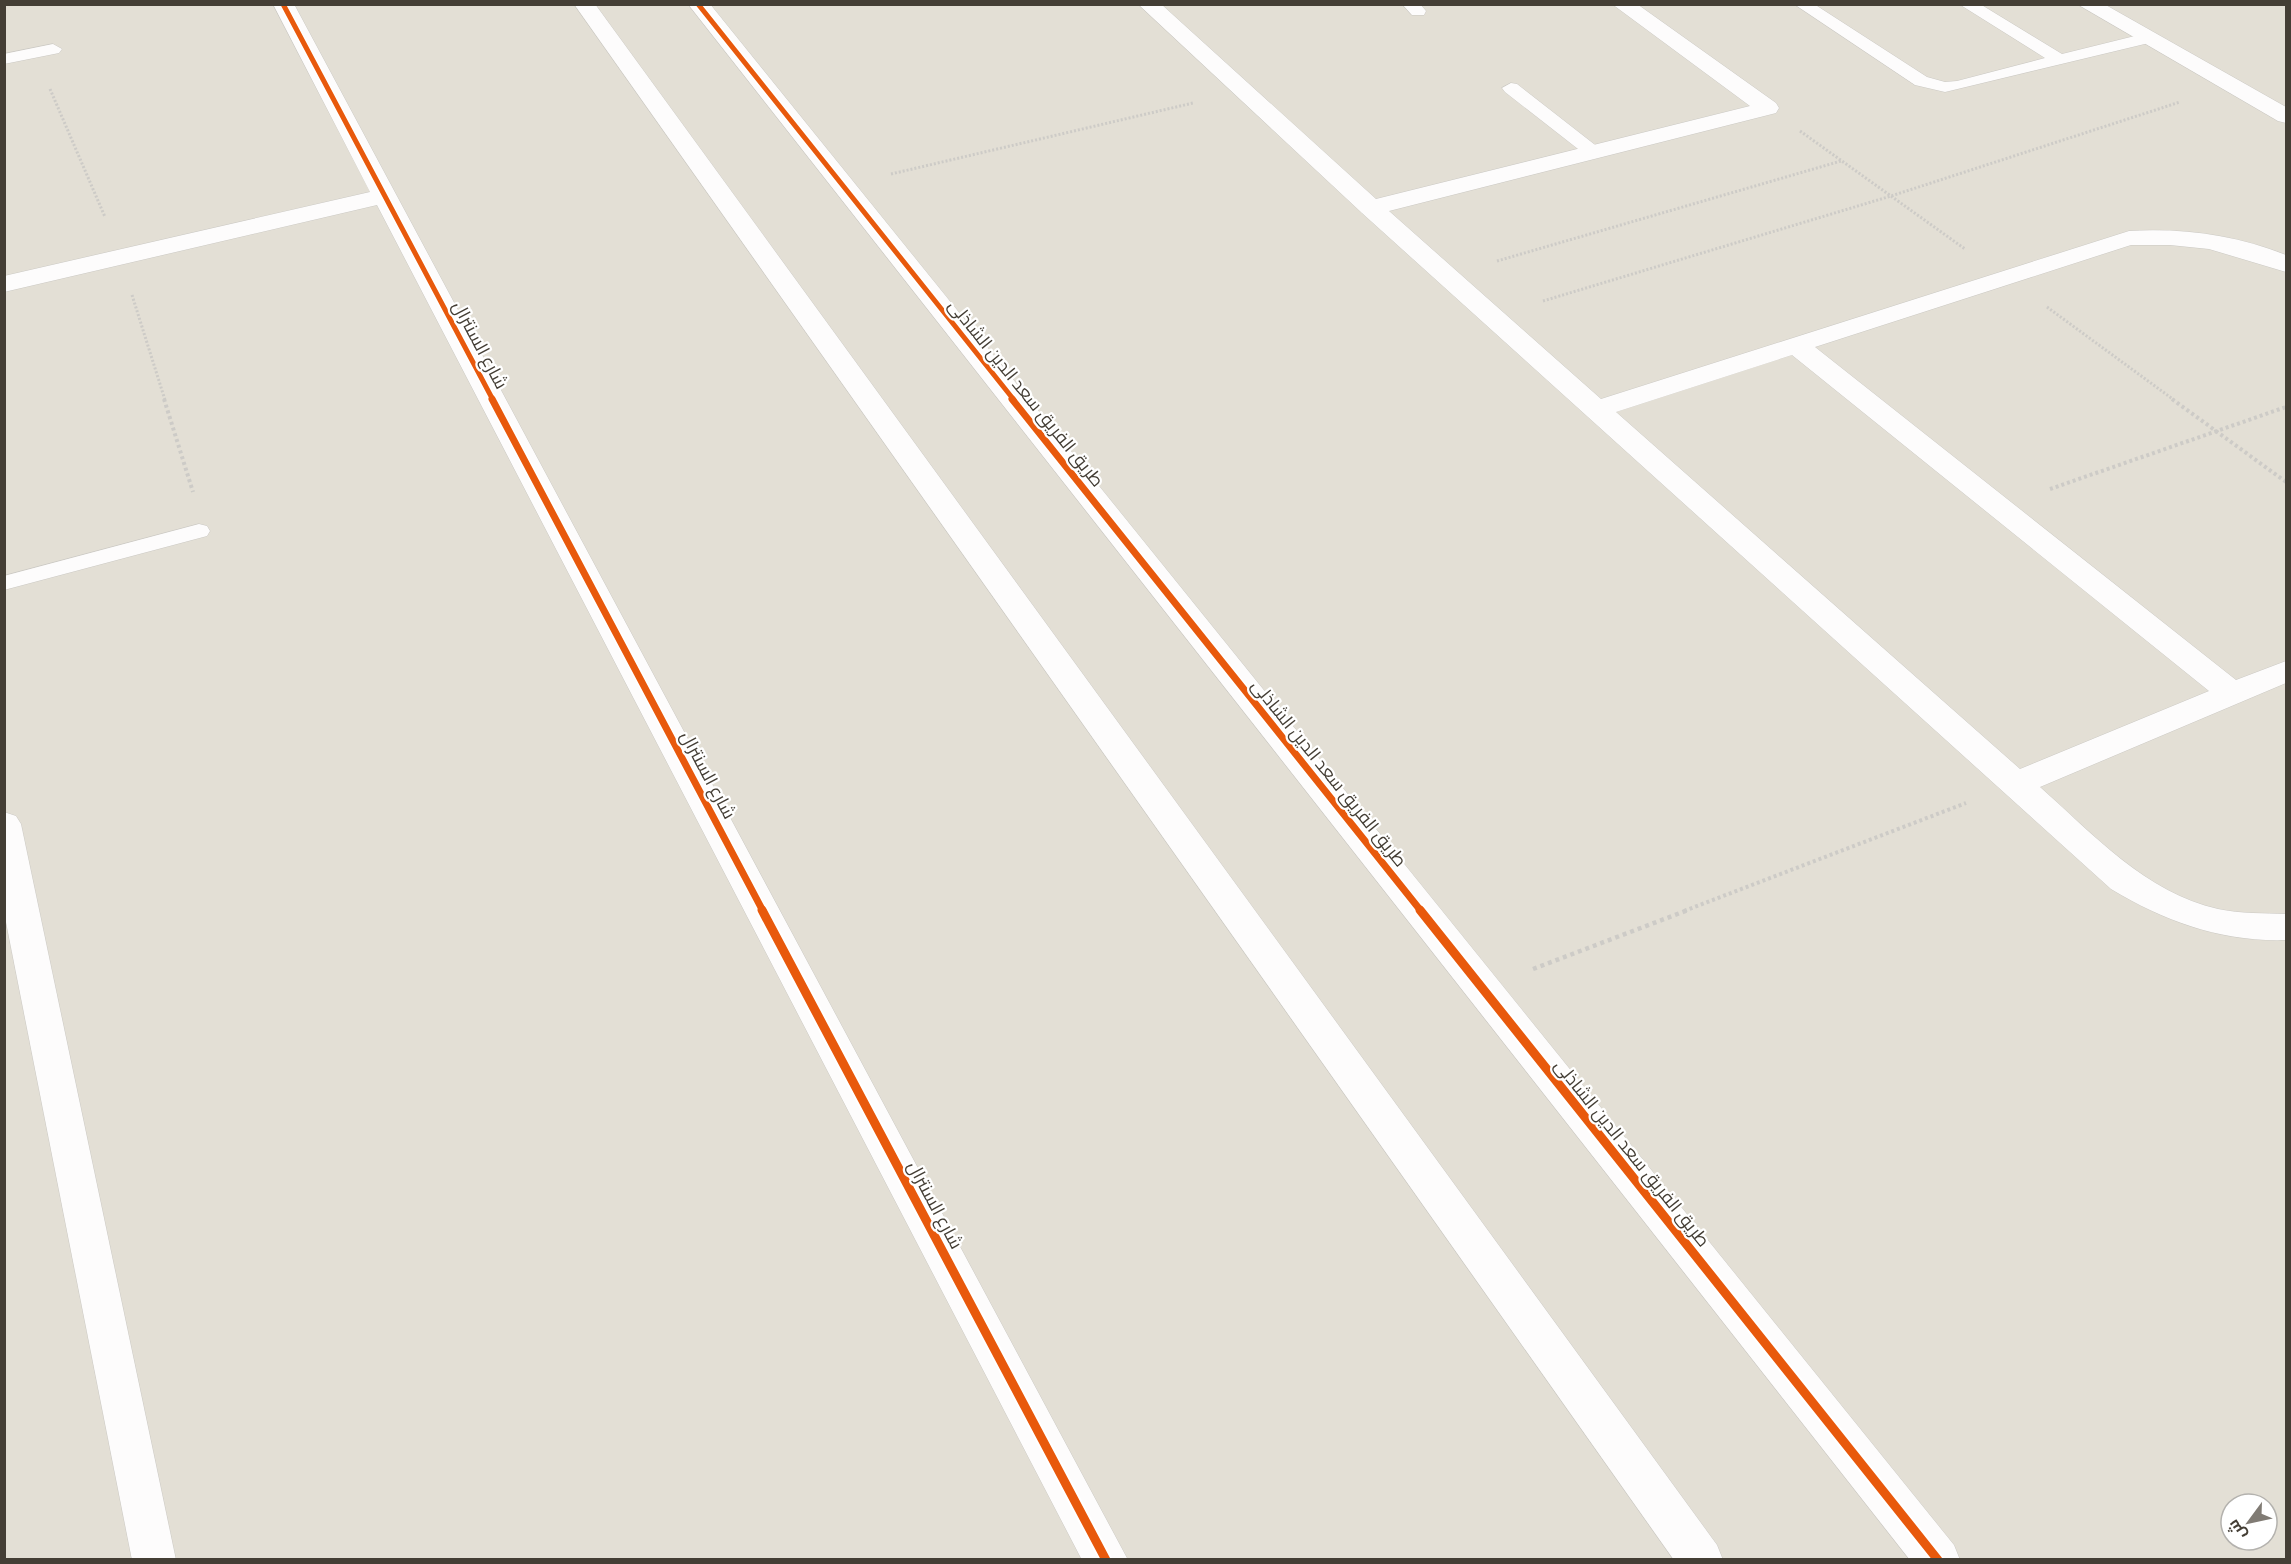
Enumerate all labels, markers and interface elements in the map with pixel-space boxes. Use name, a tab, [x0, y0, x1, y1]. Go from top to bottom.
street label: طريق الفريق سعد الدين الشاذلى	[943, 294, 1109, 492]
street label: شارع السنترال	[447, 297, 513, 393]
street label: طريق الفريق سعد الدين الشاذلى	[1246, 674, 1412, 872]
street label: شارع السنترال	[675, 727, 741, 823]
street label: طريق الفريق سعد الدين الشاذلى	[1549, 1054, 1715, 1252]
street label: شارع السنترال	[902, 1157, 968, 1253]
north arrow	[2219, 1492, 2279, 1552]
text: ش	[2222, 1516, 2250, 1544]

